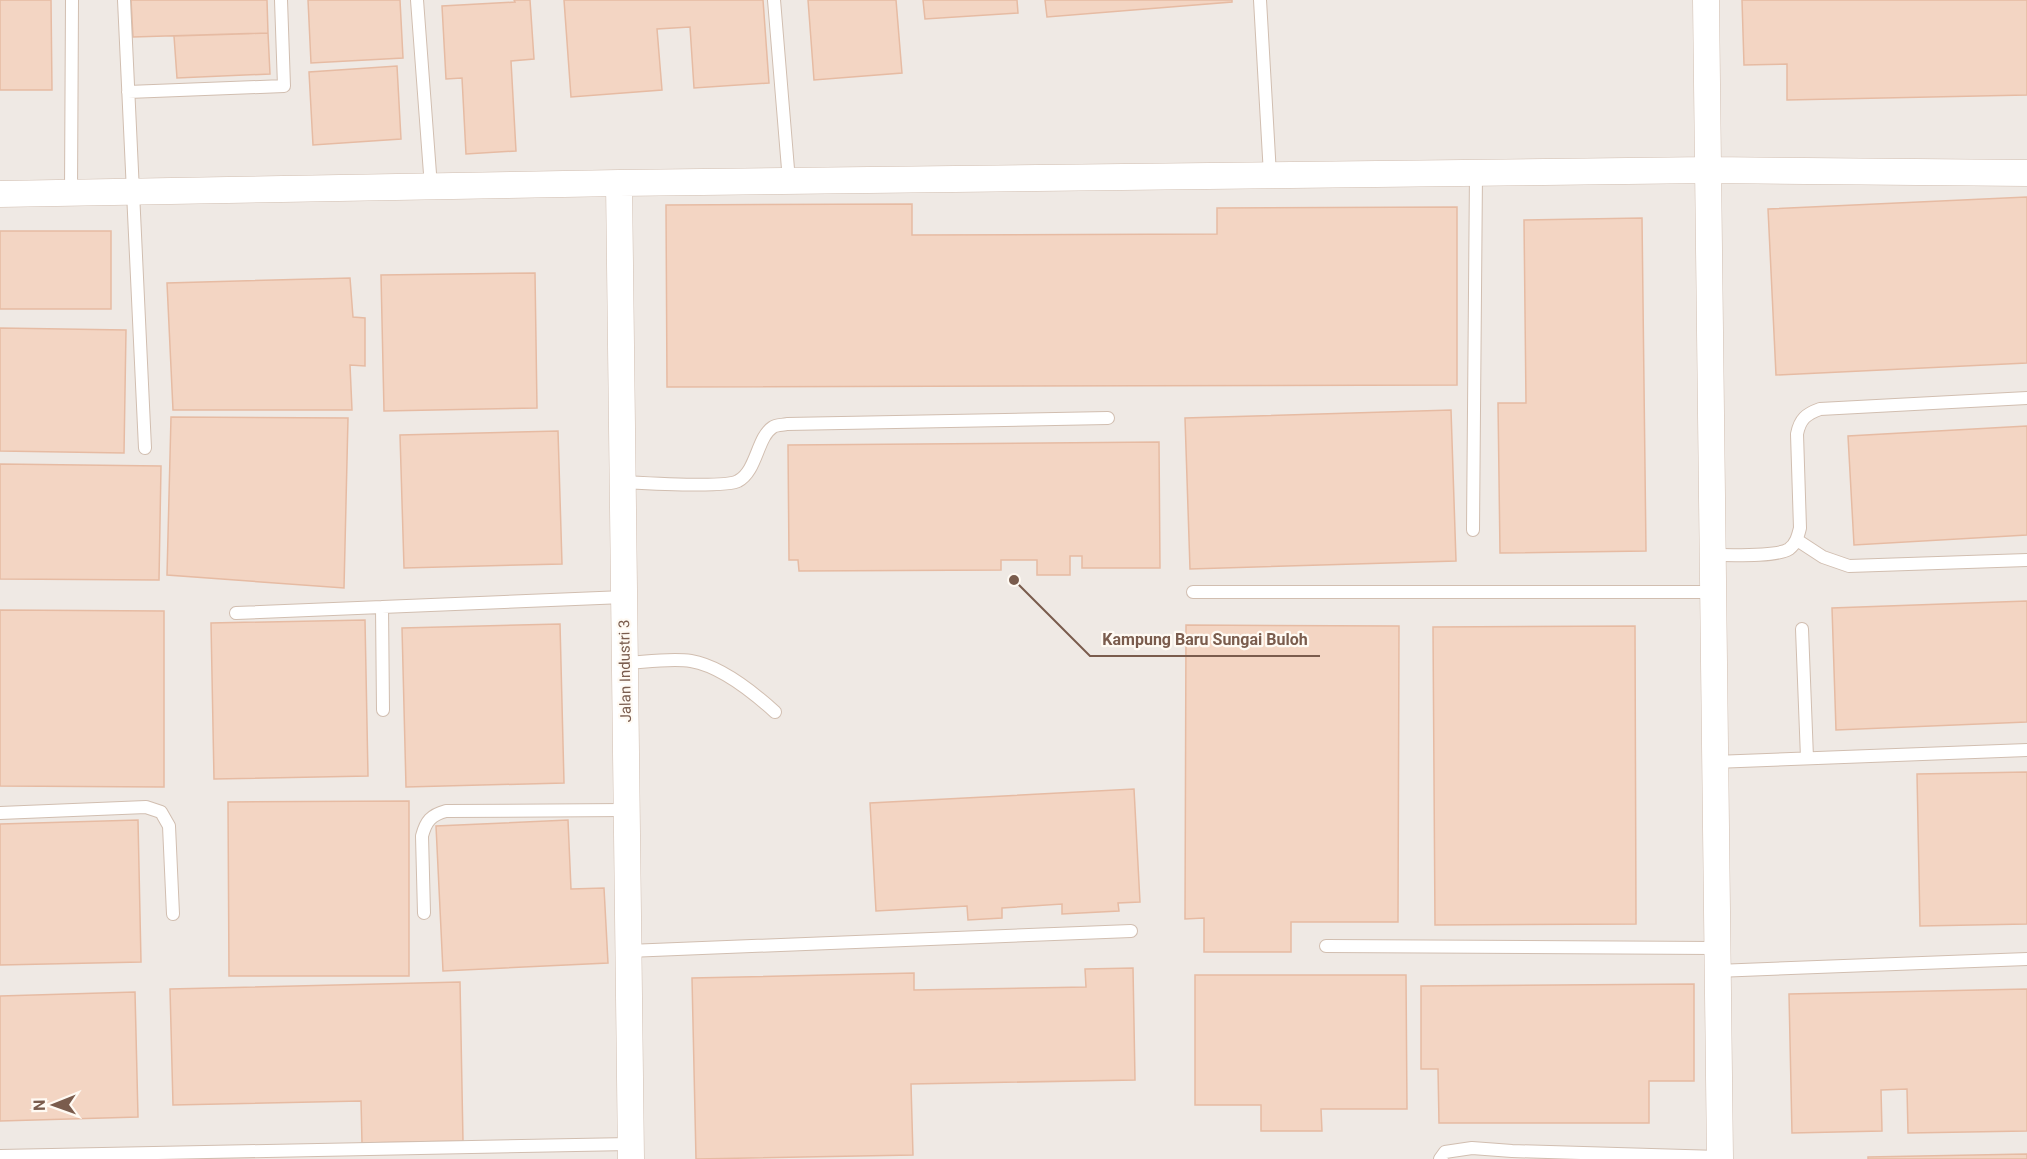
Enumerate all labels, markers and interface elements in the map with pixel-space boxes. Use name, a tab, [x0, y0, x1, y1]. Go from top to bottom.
street label: Jalan Industri 3	[615, 619, 635, 723]
callout: Kampung Baru Sungai Buloh	[1090, 622, 1320, 656]
text: Kampung Baru Sungai Buloh	[1102, 630, 1308, 649]
north arrow	[24, 1075, 84, 1135]
text: N	[30, 1099, 49, 1111]

